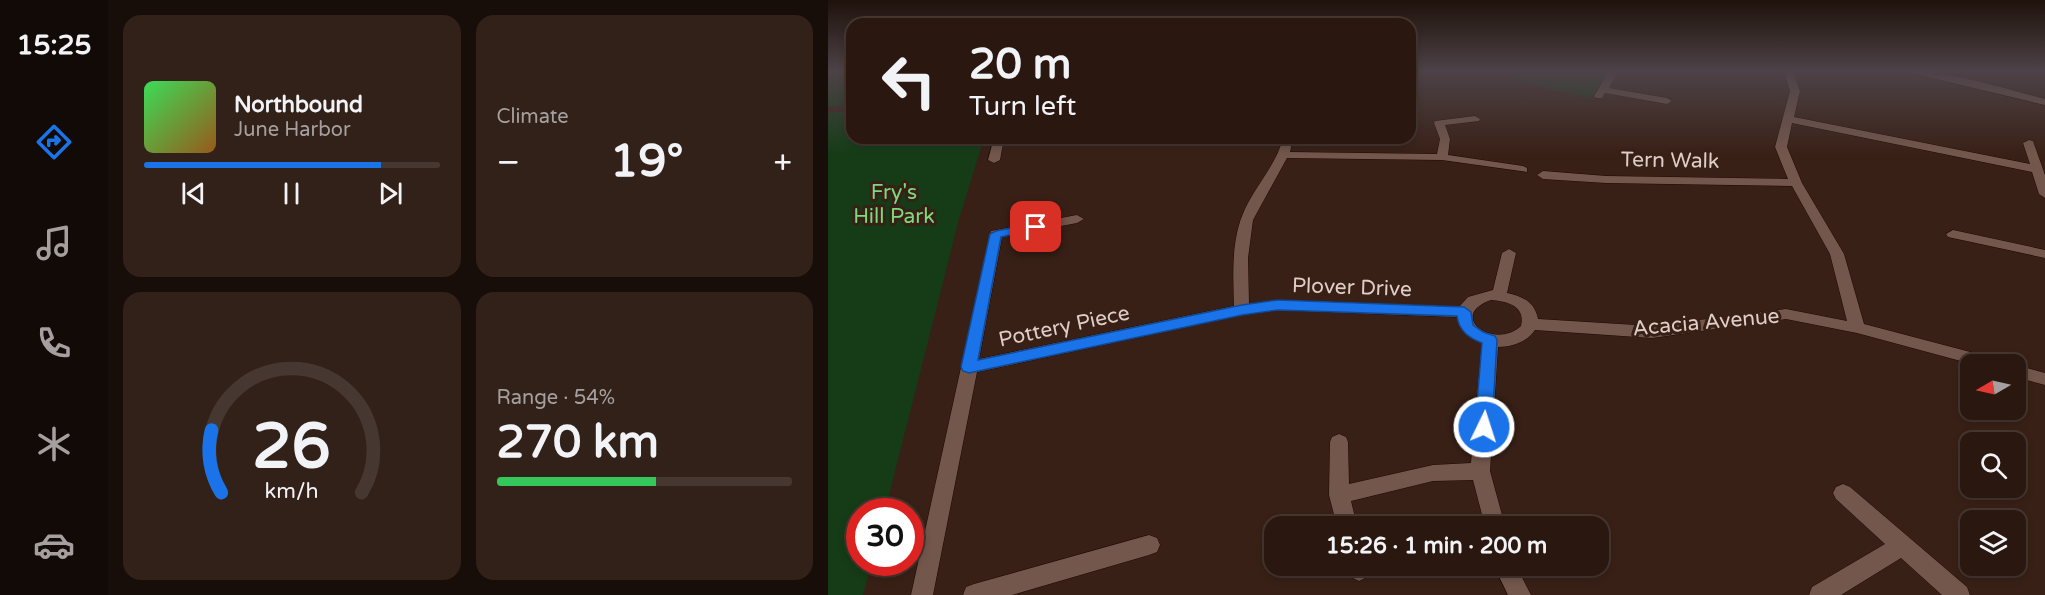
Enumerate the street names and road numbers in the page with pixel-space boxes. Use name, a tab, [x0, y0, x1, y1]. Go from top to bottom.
street label: Tern Walk	[1621, 147, 1719, 174]
street label: Plover Drive	[1292, 273, 1412, 302]
street label: Pottery Piece	[996, 300, 1132, 353]
street label: Acacia Avenue	[1632, 304, 1781, 341]

